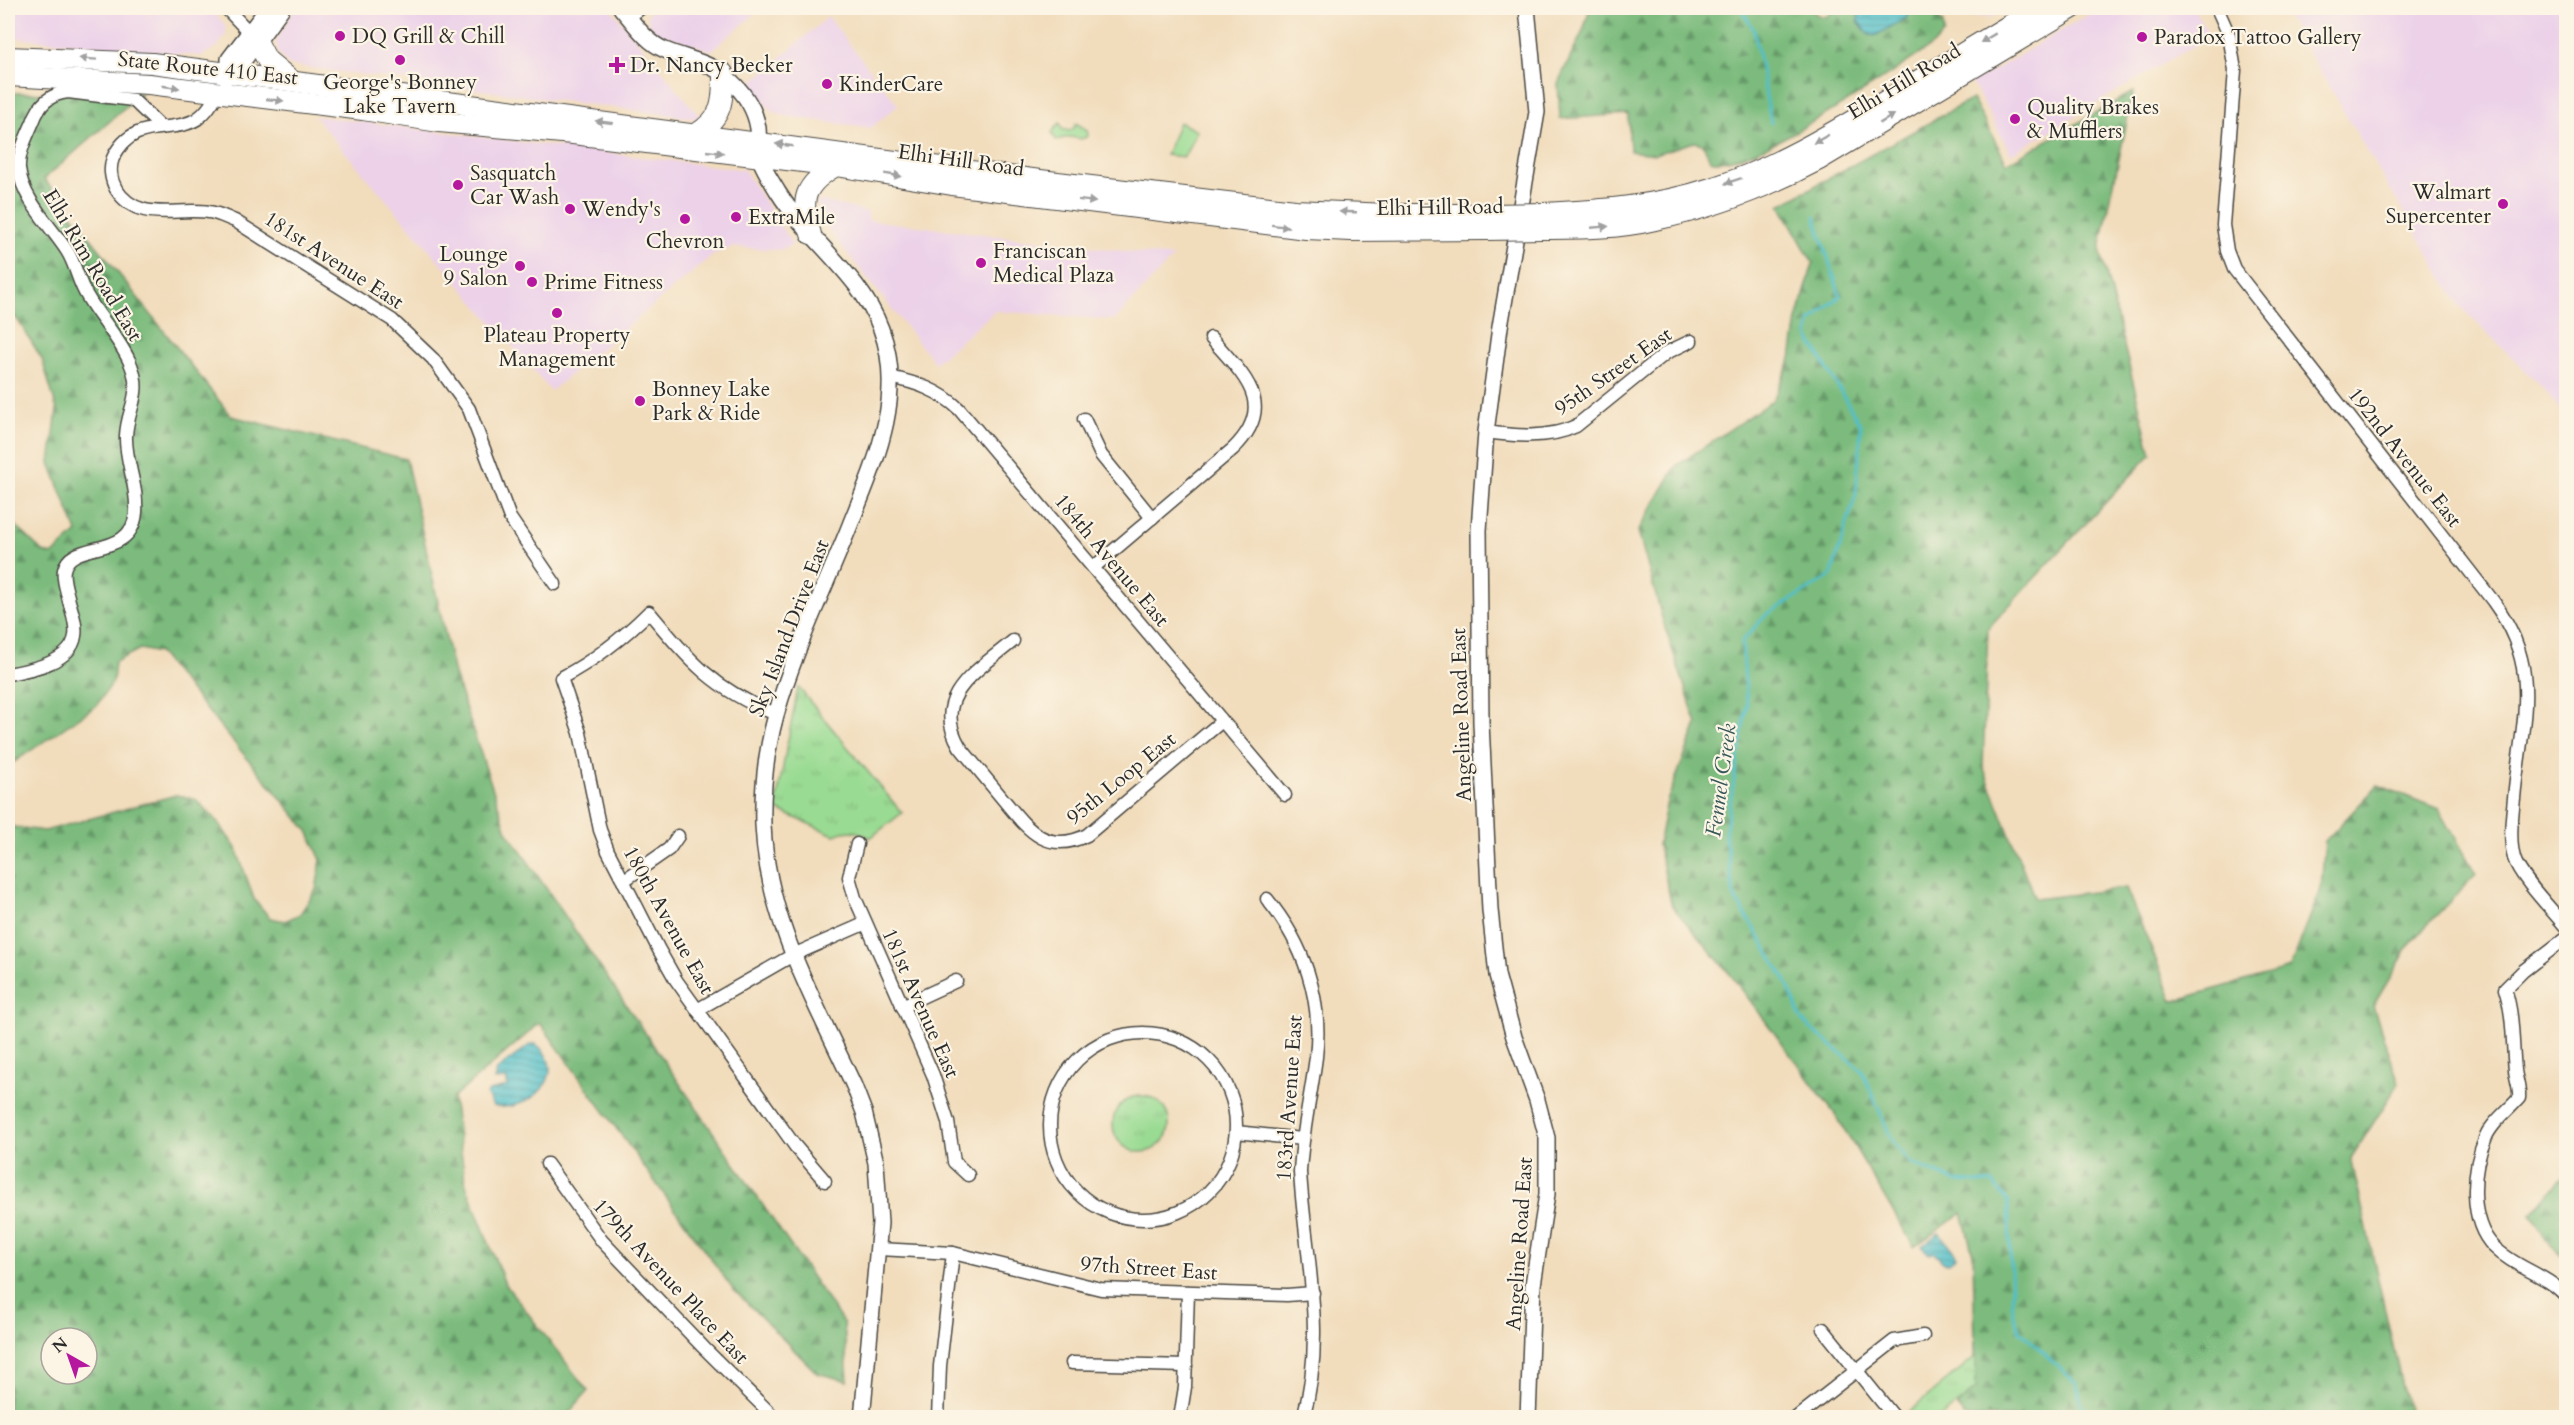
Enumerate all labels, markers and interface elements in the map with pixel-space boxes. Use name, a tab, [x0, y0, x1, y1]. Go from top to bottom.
place label: DQ Grill & Chill	[352, 22, 505, 51]
place label: Paradox Tattoo Gallery	[2154, 23, 2362, 52]
marker: DQ Grill & Chill	[333, 29, 347, 43]
marker: Paradox Tattoo Gallery	[2135, 30, 2149, 44]
one-way arrow	[1980, 32, 1996, 43]
street label: Elhi Hill Road	[1842, 36, 1966, 127]
street label: State Route 410 East	[116, 45, 300, 92]
place label: Dr. Nancy Becker	[630, 51, 793, 80]
marker: George's Bonney Lake Tavern	[393, 53, 407, 67]
one-way arrow	[78, 54, 97, 63]
marker: Dr. Nancy Becker	[608, 56, 626, 74]
place label: George's Bonney Lake Tavern	[323, 68, 477, 121]
place label: KinderCare	[839, 70, 943, 99]
marker: KinderCare	[820, 77, 834, 91]
one-way arrow	[161, 83, 180, 92]
place label: Quality Brakes & Mufflers	[2027, 93, 2159, 146]
one-way arrow	[266, 95, 285, 105]
marker: Quality Brakes & Mufflers	[2008, 112, 2022, 126]
one-way arrow	[1879, 114, 1895, 125]
one-way arrow	[595, 118, 614, 127]
one-way arrow	[1813, 134, 1830, 144]
street label: Elhi Hill Road	[896, 137, 1026, 184]
one-way arrow	[774, 141, 793, 150]
one-way arrow	[705, 147, 724, 157]
place label: Sasquatch Car Wash	[470, 159, 560, 212]
one-way arrow	[884, 171, 903, 180]
one-way arrow	[1724, 176, 1742, 186]
marker: Sasquatch Car Wash	[451, 178, 465, 192]
place label: Walmart Supercenter	[2386, 178, 2491, 231]
street label: Elhi Rim Road East	[36, 184, 150, 347]
street label: Elhi Hill Road	[1376, 192, 1504, 223]
place label: Wendy's	[581, 195, 661, 224]
one-way arrow	[1077, 197, 1096, 206]
marker: Walmart Supercenter	[2496, 197, 2510, 211]
marker: Wendy's	[563, 202, 577, 216]
place label: ExtraMile	[748, 203, 835, 232]
street label: 181st Avenue East	[258, 204, 409, 317]
one-way arrow	[1338, 208, 1357, 217]
marker: ExtraMile	[729, 210, 743, 224]
marker: Chevron	[678, 212, 692, 226]
one-way arrow	[1271, 221, 1290, 230]
one-way arrow	[1590, 222, 1609, 232]
place label: Chevron	[646, 227, 724, 256]
place label: Franciscan Medical Plaza	[993, 237, 1114, 290]
place label: Lounge 9 Salon	[439, 240, 508, 293]
marker: Franciscan Medical Plaza	[974, 256, 988, 270]
marker: Lounge 9 Salon	[513, 259, 527, 273]
place label: Prime Fitness	[544, 268, 663, 297]
marker: Prime Fitness	[525, 275, 539, 289]
marker: Plateau Property Management	[550, 306, 564, 320]
street label: 95th Street East	[1549, 320, 1678, 423]
place label: Plateau Property Management	[484, 321, 630, 374]
place label: Bonney Lake Park & Ride	[652, 375, 770, 428]
street label: 192nd Avenue East	[2341, 381, 2469, 534]
marker: Bonney Lake Park & Ride	[633, 394, 647, 408]
street label: 184th Avenue East	[1047, 488, 1176, 633]
street label: Sky Island Drive East	[742, 535, 837, 721]
street label: Angeline Road East	[1444, 627, 1479, 802]
water label: Fennel Creek	[1698, 721, 1744, 839]
street label: 95th Loop East	[1060, 725, 1182, 832]
street label: 180th Avenue East	[616, 841, 722, 1000]
street label: 181st Avenue East	[875, 924, 967, 1083]
street label: 183rd Avenue East	[1269, 1014, 1310, 1182]
street label: Angeline Road East	[1499, 1156, 1540, 1332]
street label: 179th Avenue Place East	[586, 1192, 756, 1371]
street label: 97th Street East	[1080, 1249, 1219, 1288]
north arrow	[39, 1326, 99, 1386]
text: N	[48, 1332, 72, 1358]

